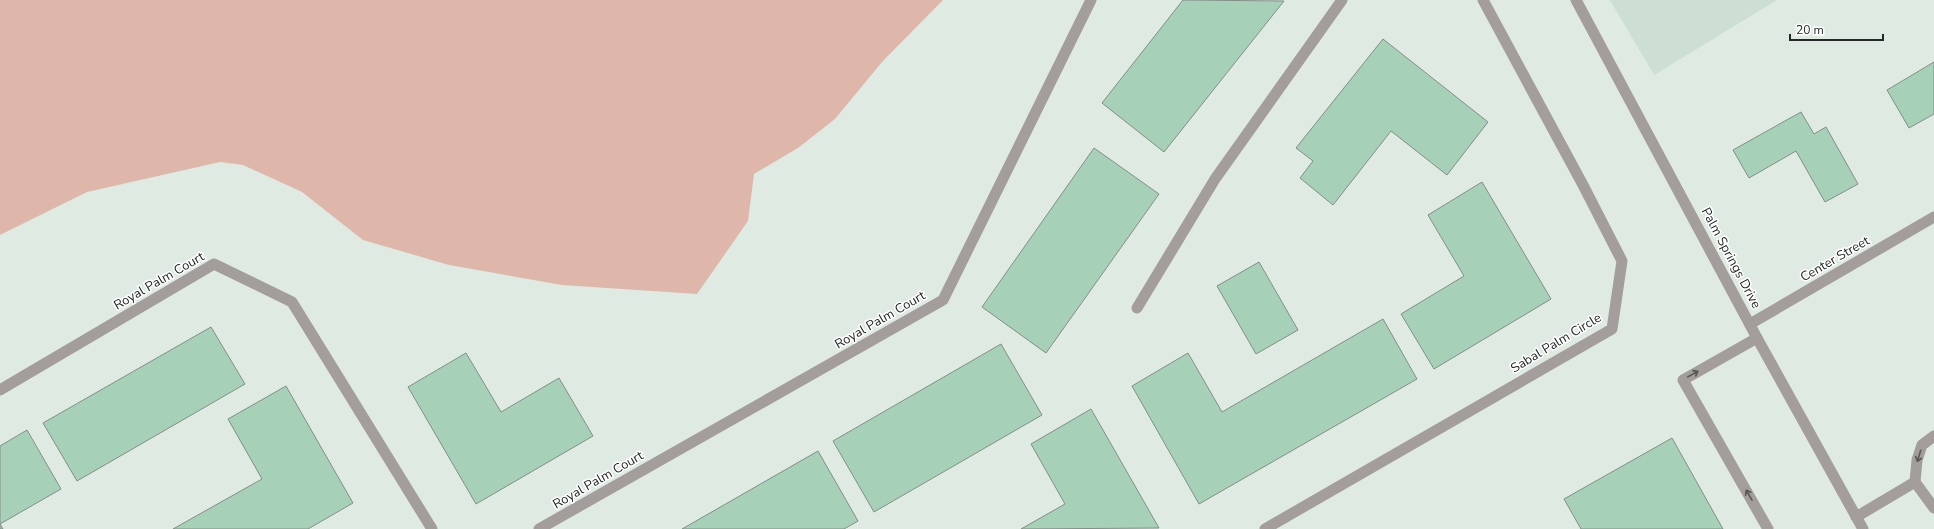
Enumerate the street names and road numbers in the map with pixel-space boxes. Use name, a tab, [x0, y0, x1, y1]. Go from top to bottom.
street label: Palm Springs Drive	[1697, 204, 1765, 312]
street label: Center Street	[1797, 232, 1873, 286]
street label: Royal Palm Court	[110, 248, 208, 314]
street label: Royal Palm Court	[831, 287, 929, 353]
street label: Sabal Palm Circle	[1507, 309, 1605, 377]
street label: Royal Palm Court	[549, 447, 647, 513]

